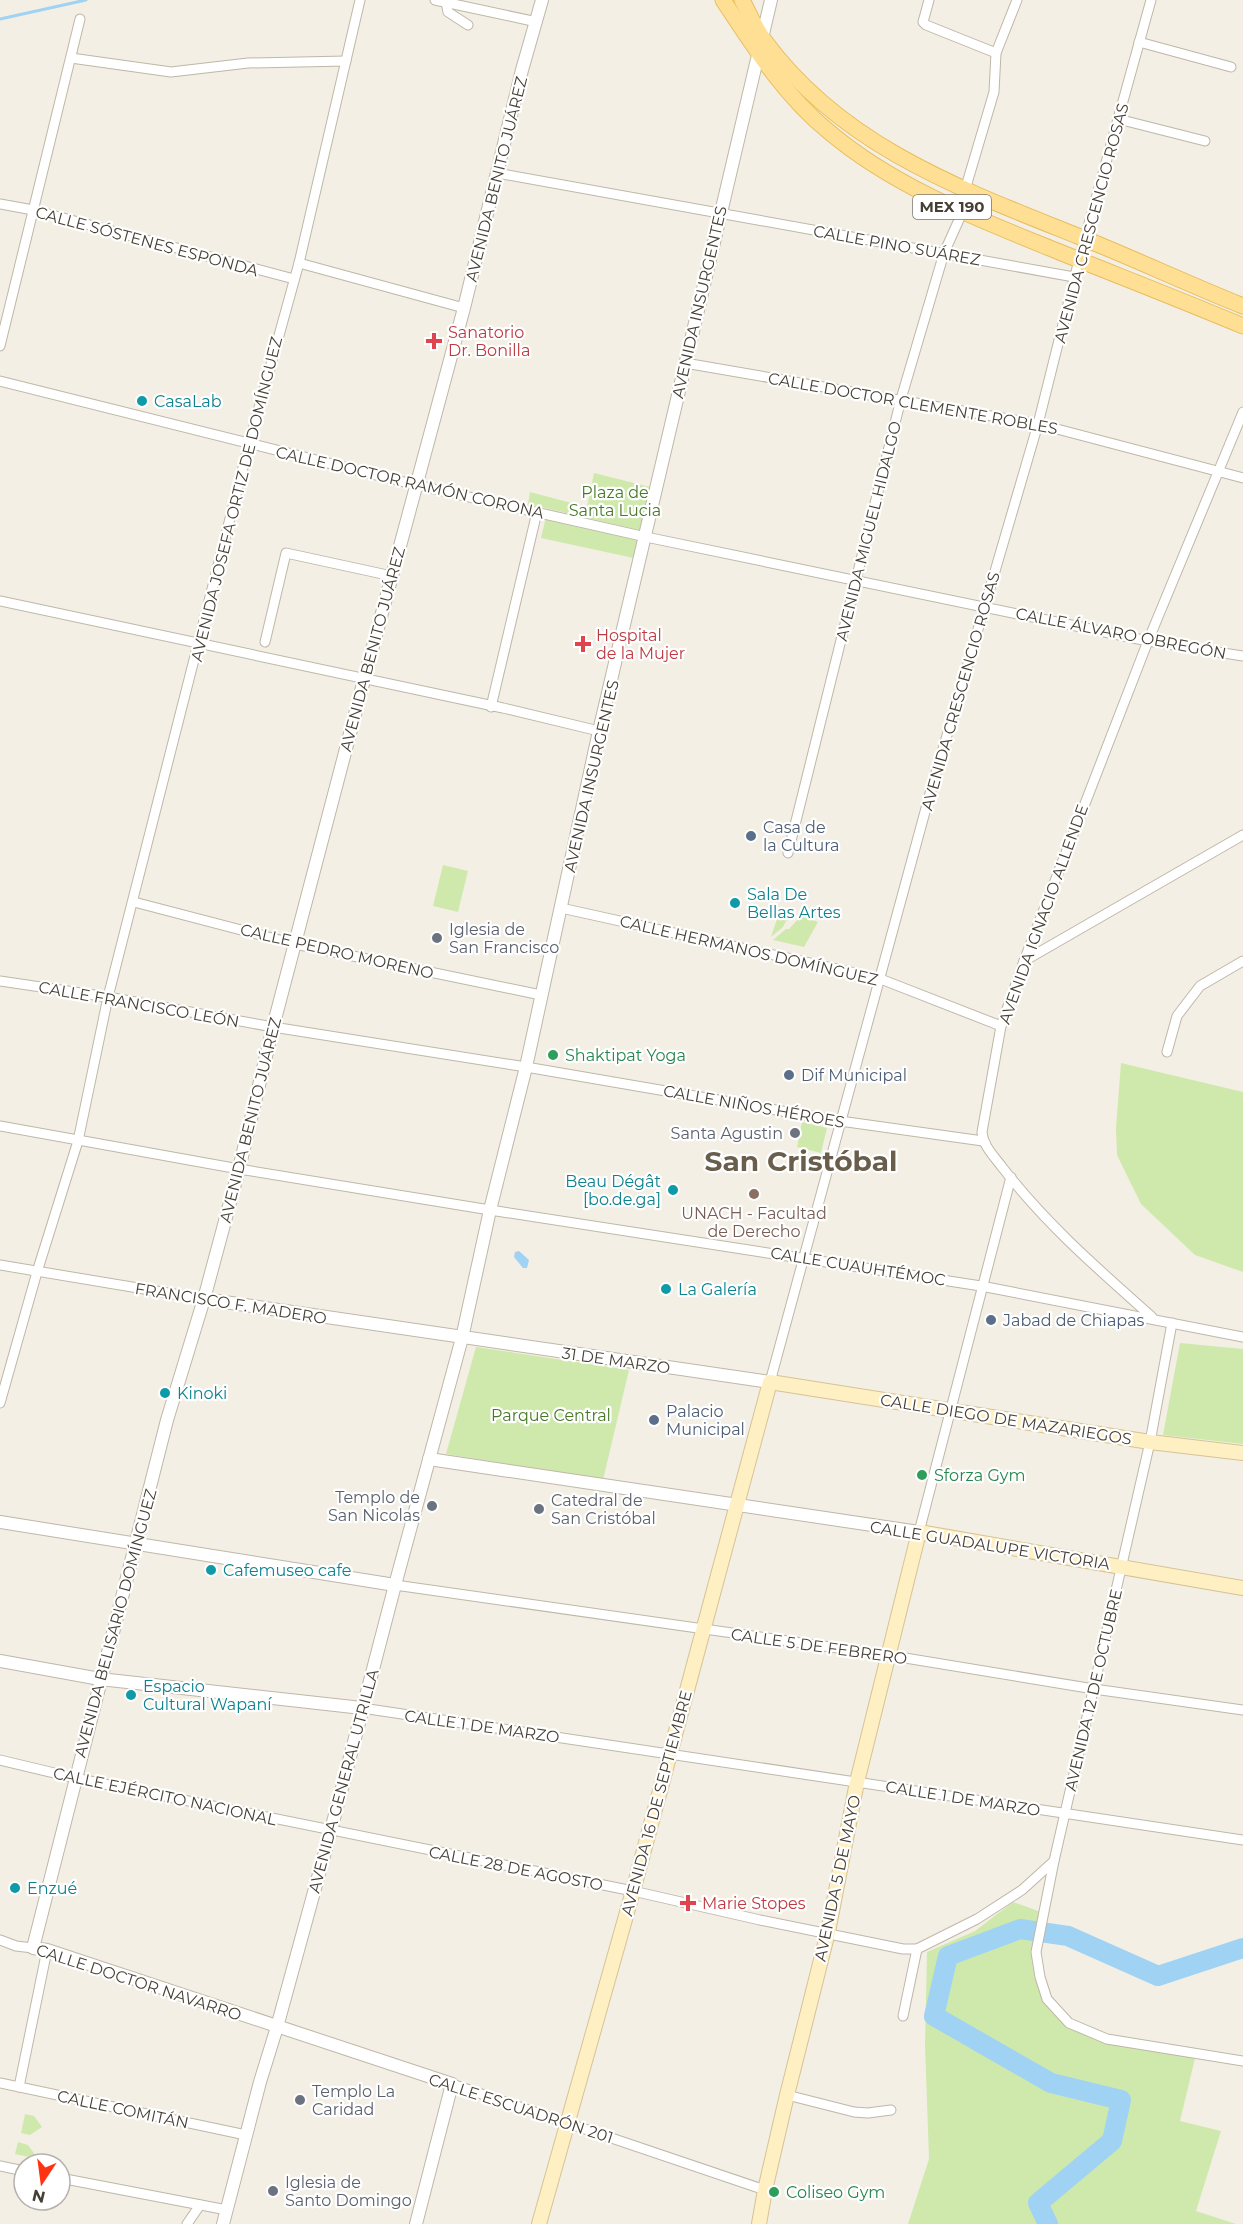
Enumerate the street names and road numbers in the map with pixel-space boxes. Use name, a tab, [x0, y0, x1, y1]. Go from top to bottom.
street label: AVENIDA BENITO JUÁREZ	[462, 74, 531, 284]
street label: AVENIDA CRESCENCIO ROSAS	[1050, 101, 1133, 345]
road number: MEX 190	[913, 195, 991, 219]
street label: CALLE SÓSTENES ESPONDA	[33, 203, 261, 281]
street label: AVENIDA INSURGENTES	[668, 204, 731, 400]
street label: CALLE PINO SUÁREZ	[812, 221, 982, 270]
street label: AVENIDA JOSEFA ORTIZ DE DOMÍNGUEZ	[187, 335, 286, 663]
street label: CALLE DOCTOR CLEMENTE ROBLES	[767, 369, 1059, 438]
street label: AVENIDA MIGUEL HIDALGO	[832, 419, 905, 643]
street label: CALLE DOCTOR RAMÓN CORONA	[274, 442, 546, 523]
street label: AVENIDA BENITO JUÁREZ	[336, 545, 409, 753]
street label: AVENIDA CRESCENCIO ROSAS	[917, 569, 1004, 813]
street label: CALLE ÁLVARO OBREGÓN	[1014, 604, 1228, 663]
street label: AVENIDA INSURGENTES	[560, 678, 623, 874]
street label: AVENIDA IGNACIO ALLENDE	[995, 802, 1092, 1027]
street label: CALLE HERMANOS DOMÍNGUEZ	[618, 911, 880, 990]
street label: CALLE PEDRO MORENO	[238, 920, 436, 983]
street label: CALLE FRANCISCO LEÓN	[37, 977, 241, 1032]
street label: AVENIDA BENITO JUÁREZ	[216, 1015, 285, 1225]
street label: CALLE NIÑOS HÉROES	[662, 1081, 846, 1132]
street label: CALLE CUAUHTÉMOC	[769, 1243, 947, 1290]
street label: FRANCISCO F. MADERO	[134, 1279, 328, 1328]
street label: 31 DE MARZO	[561, 1343, 671, 1377]
street label: CALLE DIEGO DE MAZARIEGOS	[879, 1390, 1133, 1449]
street label: AVENIDA BELISARIO DOMÍNGUEZ	[70, 1487, 161, 1760]
street label: CALLE GUADALUPE VICTORIA	[869, 1517, 1112, 1574]
street label: AVENIDA 12 DE OCTUBRE	[1061, 1587, 1126, 1793]
street label: CALLE 5 DE FEBRERO	[730, 1625, 908, 1668]
street label: AVENIDA GENERAL UTRILLA	[304, 1667, 383, 1895]
street label: AVENIDA 16 DE SEPTIEMBRE	[617, 1688, 696, 1918]
street label: CALLE 1 DE MARZO	[403, 1706, 561, 1747]
street label: CALLE EJÉRCITO NACIONAL	[51, 1764, 279, 1830]
street label: CALLE 1 DE MARZO	[884, 1777, 1042, 1820]
street label: AVENIDA 5 DE MAYO	[811, 1793, 864, 1963]
street label: CALLE 28 DE AGOSTO	[427, 1842, 605, 1895]
street label: CALLE DOCTOR NAVARRO	[34, 1940, 244, 2025]
street label: CALLE ESCUADRÓN 201	[426, 2070, 616, 2147]
street label: CALLE COMITÁN	[56, 2086, 190, 2133]

